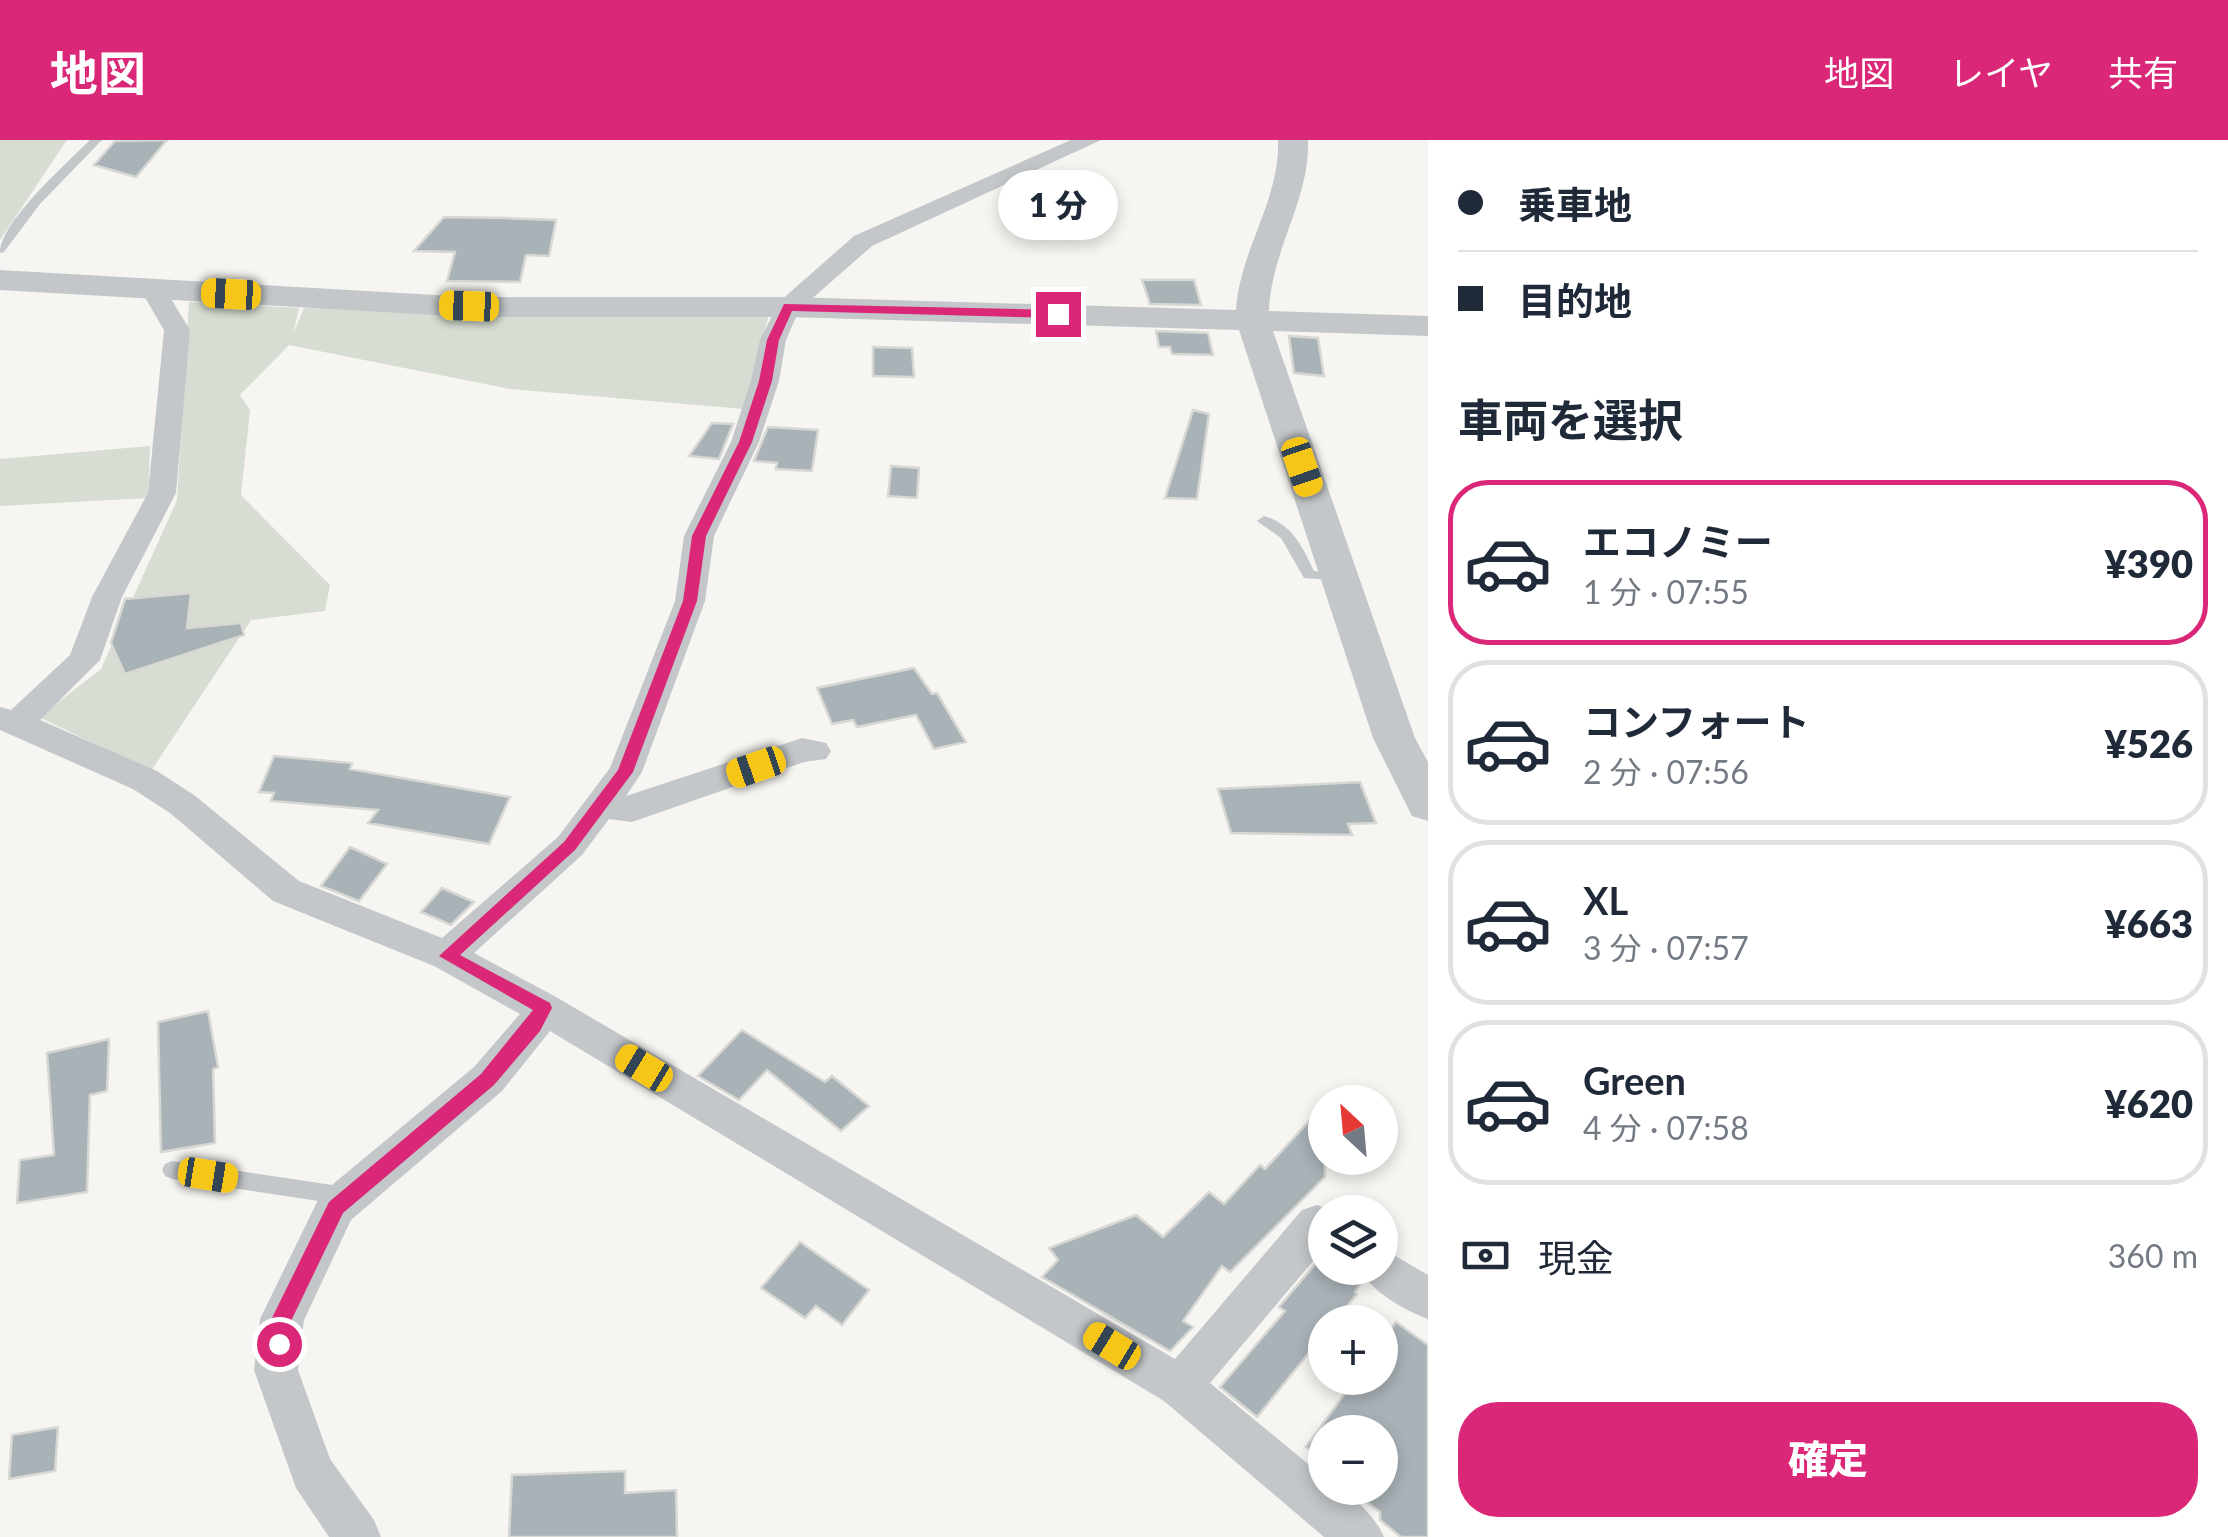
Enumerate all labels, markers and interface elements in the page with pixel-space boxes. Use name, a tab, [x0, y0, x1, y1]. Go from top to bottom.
text: 地図	[50, 44, 146, 101]
text: 地図	[1824, 51, 1894, 93]
text: レイヤ	[1949, 51, 2053, 93]
text: 共有	[2108, 51, 2178, 93]
callout: 1 分	[998, 169, 1118, 239]
text: 乗車地	[1518, 181, 1632, 227]
text: 1 分	[1029, 185, 1087, 224]
car	[200, 277, 262, 311]
text: 目的地	[1518, 277, 1632, 323]
car	[438, 290, 500, 322]
route end	[1036, 292, 1081, 337]
text: 車両を選択	[1458, 393, 1683, 447]
car	[1278, 434, 1326, 500]
icon: car	[1463, 518, 1553, 608]
text: エコノミー	[1583, 518, 1773, 564]
text: ¥390	[2105, 540, 2193, 586]
text: 1 分 · 07:55	[1583, 572, 1749, 611]
icon: car	[1463, 698, 1553, 788]
text: コンフォート	[1583, 698, 1810, 744]
text: ¥526	[2105, 720, 2193, 766]
car	[723, 743, 789, 791]
text: 2 分 · 07:56	[1583, 752, 1749, 791]
text: XL	[1583, 877, 1628, 923]
icon: car	[1463, 878, 1553, 968]
text: ¥663	[2105, 900, 2193, 946]
text: 3 分 · 07:57	[1583, 928, 1749, 967]
car	[611, 1040, 677, 1096]
text: Green	[1583, 1057, 1686, 1103]
icon: car	[1463, 1058, 1553, 1148]
text: ¥620	[2105, 1080, 2193, 1126]
north arrow	[1308, 1085, 1398, 1175]
map controls	[1308, 1085, 1398, 1505]
text: 4 分 · 07:58	[1583, 1108, 1749, 1147]
car	[176, 1155, 240, 1195]
button: layers	[1308, 1195, 1398, 1285]
icon: cash	[1458, 1228, 1513, 1283]
text: 現金	[1538, 1234, 1614, 1280]
text: 360 m	[2108, 1236, 2198, 1275]
button: +	[1308, 1305, 1398, 1395]
car	[1079, 1318, 1145, 1374]
route start	[257, 1322, 302, 1367]
button: 確定	[1458, 1402, 2198, 1517]
button: −	[1308, 1415, 1398, 1505]

